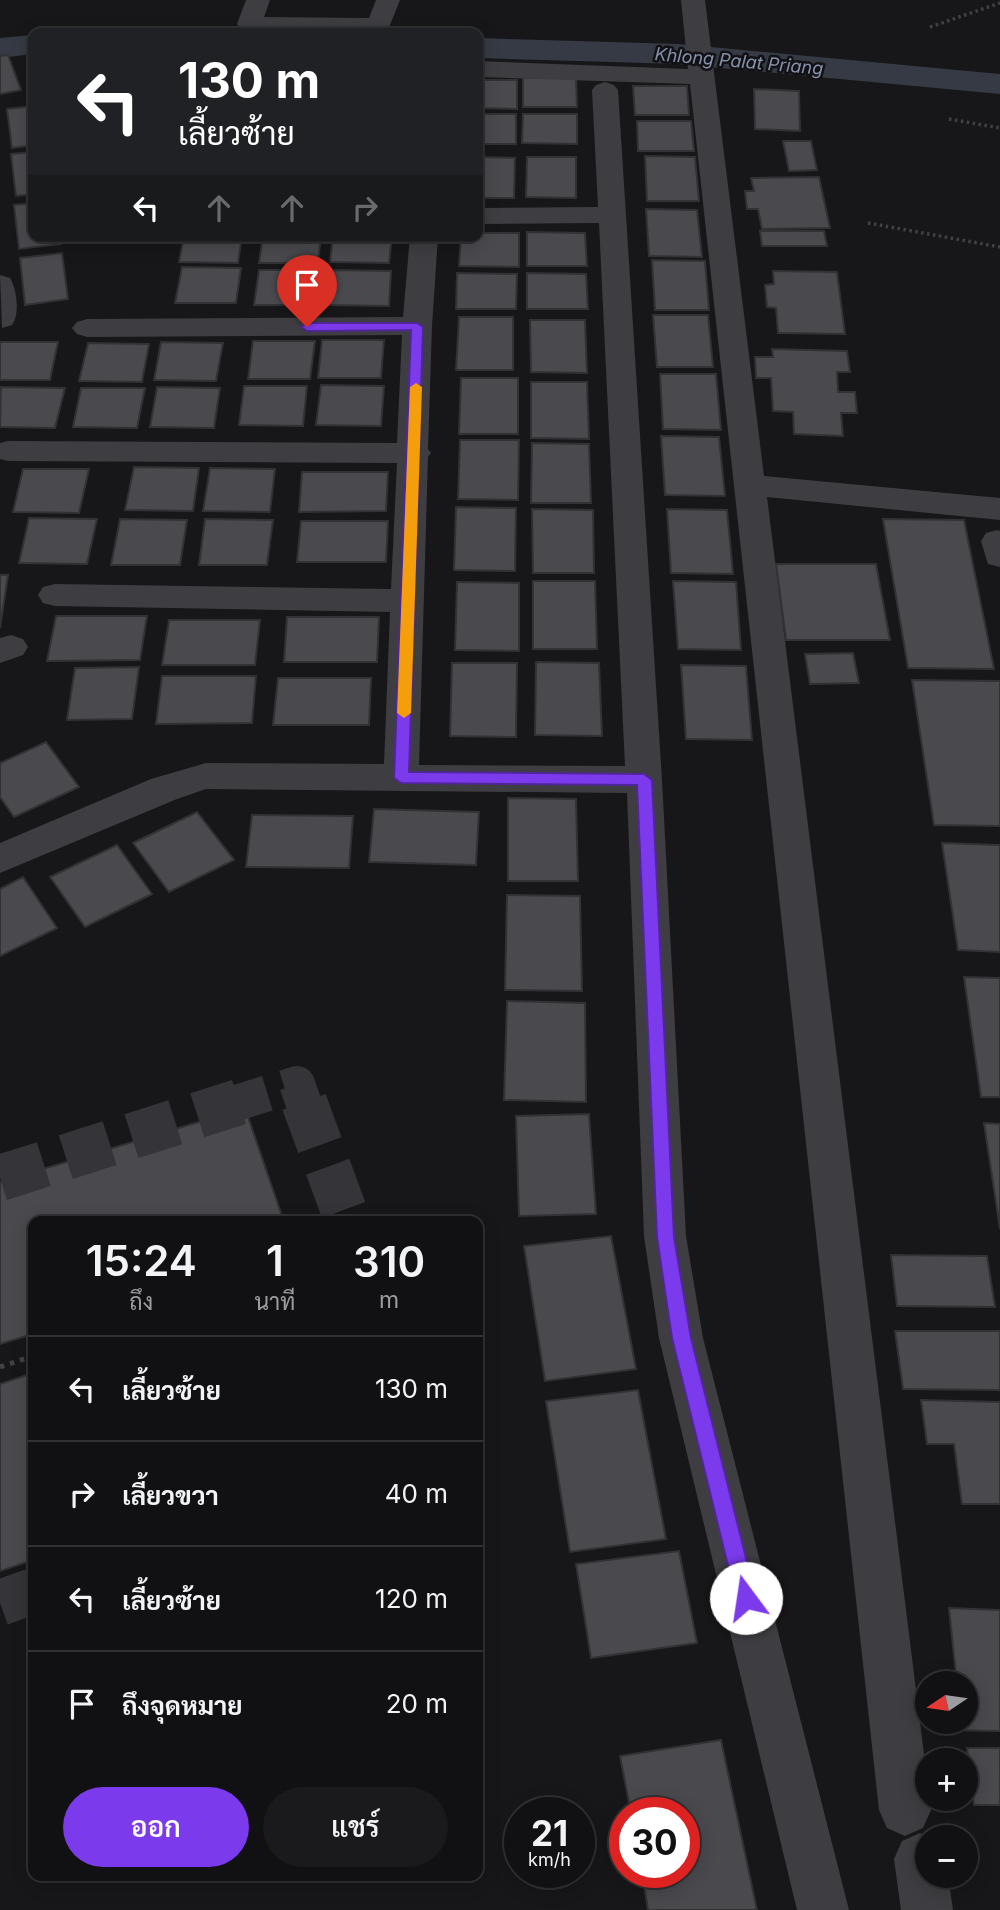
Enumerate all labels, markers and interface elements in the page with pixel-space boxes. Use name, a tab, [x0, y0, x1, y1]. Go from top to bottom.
water label: Khlong Palat Priang	[654, 43, 824, 79]
text: 130 m	[178, 51, 320, 110]
icon: left	[63, 56, 154, 147]
text: เลี้ยวซ้าย	[178, 114, 295, 153]
icon: left	[127, 189, 165, 227]
icon: ahead	[200, 189, 238, 227]
icon: ahead	[273, 189, 311, 227]
icon: right	[346, 189, 384, 227]
pin	[277, 255, 337, 327]
icon: arrive	[288, 266, 326, 304]
text: 15:24	[86, 1235, 197, 1286]
text: 1	[266, 1235, 284, 1286]
text: 310	[353, 1236, 425, 1287]
text: m	[379, 1286, 399, 1314]
text: ถึง	[129, 1288, 153, 1316]
text: นาที	[254, 1288, 295, 1316]
icon: left	[63, 1370, 101, 1408]
text: 130 m	[375, 1373, 448, 1404]
text: เลี้ยวซ้าย	[122, 1375, 221, 1406]
icon: right	[63, 1475, 101, 1513]
text: 40 m	[385, 1478, 448, 1509]
text: เลี้ยวขวา	[122, 1480, 219, 1511]
position arrow	[709, 1561, 783, 1635]
icon: left	[63, 1580, 101, 1618]
text: 120 m	[375, 1583, 448, 1614]
text: เลี้ยวซ้าย	[122, 1585, 221, 1616]
north arrow	[915, 1671, 978, 1734]
map controls	[915, 1671, 978, 1888]
icon: arrive	[63, 1685, 101, 1723]
text: 20 m	[386, 1688, 448, 1719]
text: ถึงจุดหมาย	[122, 1690, 243, 1721]
button: +	[915, 1748, 978, 1811]
button: ออก	[63, 1787, 249, 1867]
button: แชร์	[263, 1787, 448, 1867]
speed limit sign: 30	[609, 1797, 700, 1888]
text: 21	[531, 1812, 568, 1854]
button: −	[915, 1825, 978, 1888]
text: km/h	[528, 1849, 571, 1870]

